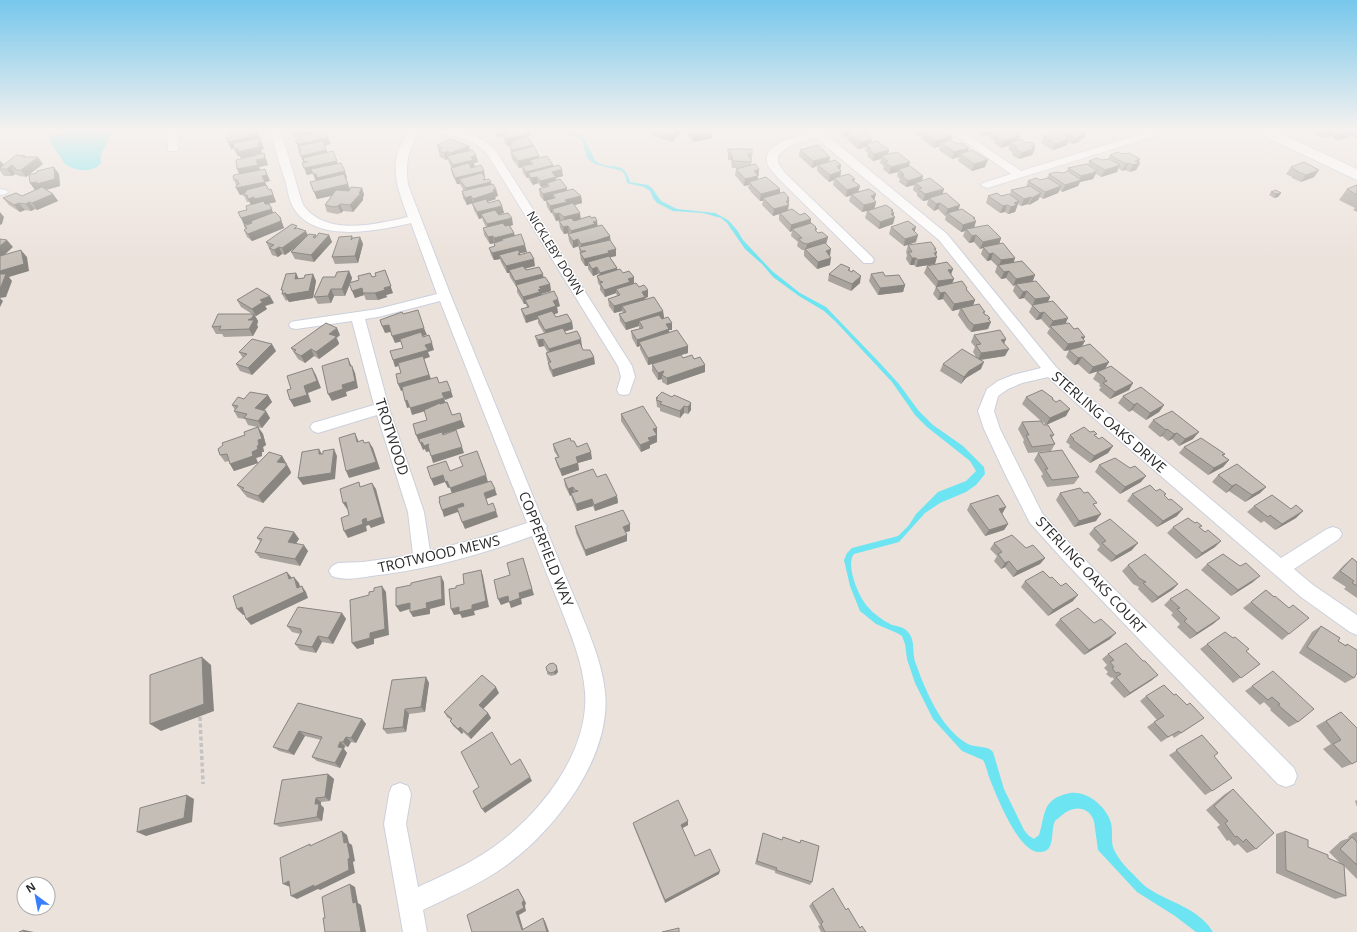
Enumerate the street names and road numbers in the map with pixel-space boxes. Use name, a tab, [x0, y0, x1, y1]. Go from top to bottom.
street label: NICKLEBY DOWN	[523, 208, 588, 298]
street label: STERLING OAKS DRIVE	[1048, 367, 1171, 477]
street label: TROTWOOD	[371, 396, 414, 478]
street label: COPPERFIELD WAY	[515, 488, 578, 609]
street label: STERLING OAKS COURT	[1032, 512, 1151, 637]
street label: TROTWOOD MEWS	[376, 530, 502, 577]

